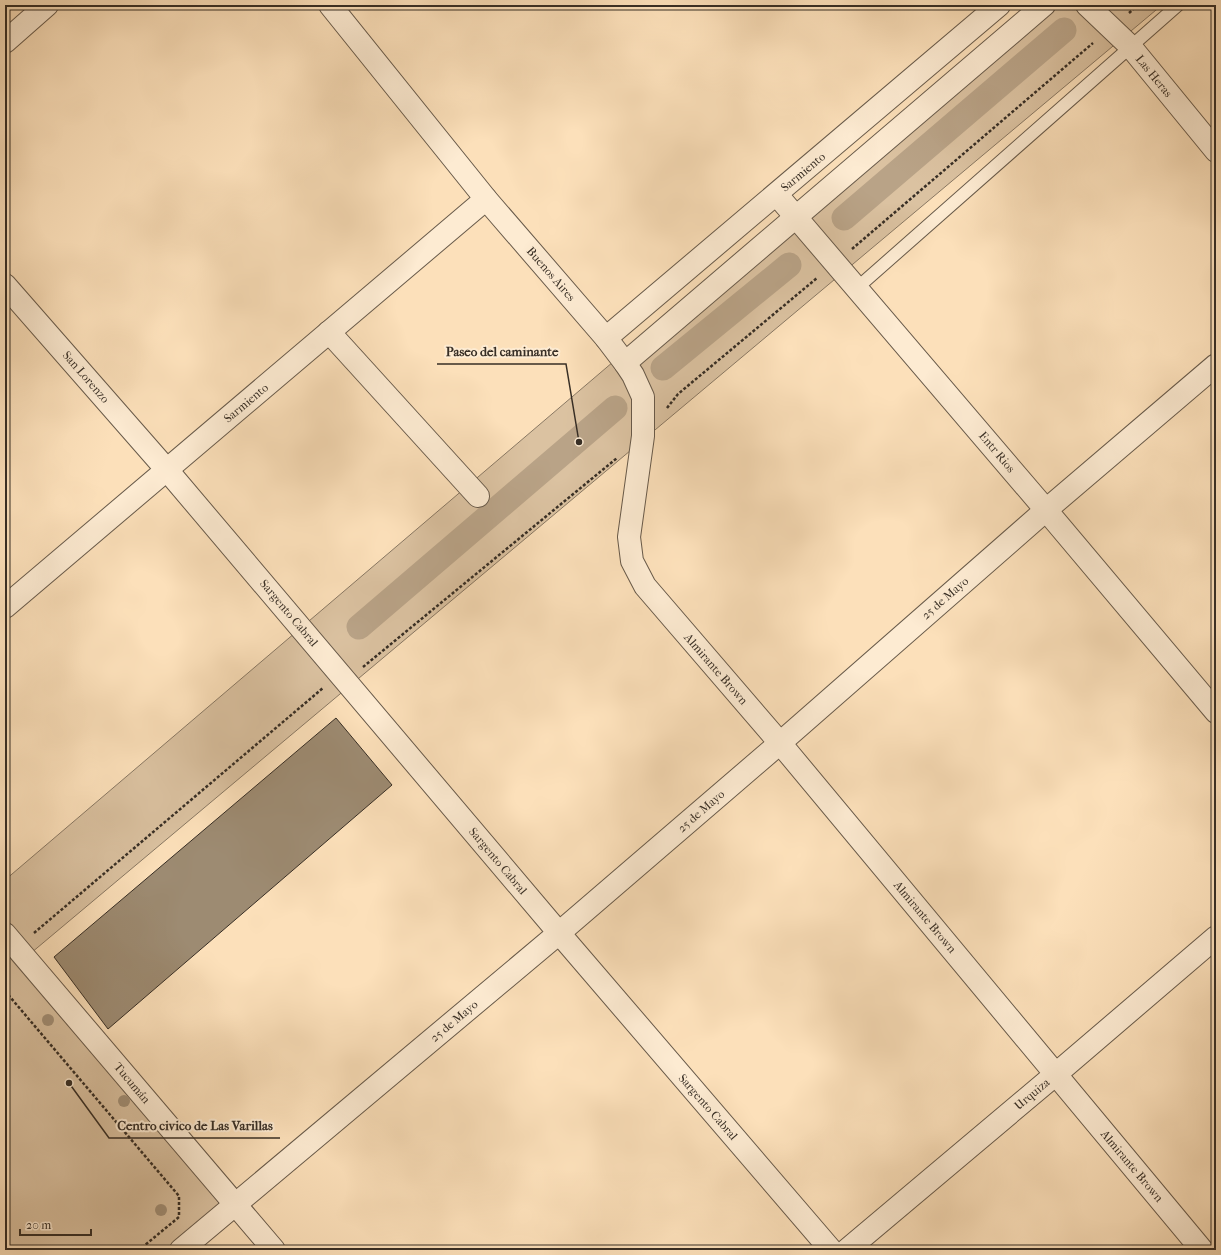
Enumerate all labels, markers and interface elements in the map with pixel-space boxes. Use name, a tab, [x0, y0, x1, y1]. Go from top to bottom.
street label: Las Heras	[1133, 52, 1176, 100]
street label: Sarmiento	[778, 149, 828, 195]
street label: Buenos Aires	[524, 244, 579, 304]
callout: Paseo del caminante	[437, 339, 566, 364]
text: Paseo del caminante	[446, 344, 559, 359]
street label: San Lorenzo	[60, 348, 112, 406]
street label: Sarmiento	[221, 380, 271, 426]
street label: Entr Rios	[976, 429, 1018, 476]
street label: 25 de Mayo	[919, 574, 971, 622]
street label: Sargento Cabral	[257, 577, 321, 650]
street label: Almirante Brown	[681, 630, 751, 707]
street label: 25 de Mayo	[675, 787, 727, 835]
street label: Sargento Cabral	[466, 825, 530, 898]
street label: Almirante Brown	[890, 877, 959, 956]
street label: 25 de Mayo	[427, 997, 481, 1045]
street label: Tucumán	[111, 1060, 153, 1106]
street label: Sargento Cabral	[676, 1071, 741, 1143]
street label: Urquiza	[1011, 1075, 1053, 1113]
callout: Centro civico de Las Varillas	[109, 1113, 280, 1138]
text: Centro civico de Las Varillas	[117, 1118, 273, 1133]
street label: Almirante Brown	[1097, 1126, 1166, 1205]
scale bar	[20, 1211, 91, 1237]
text: 20 m	[26, 1218, 51, 1232]

